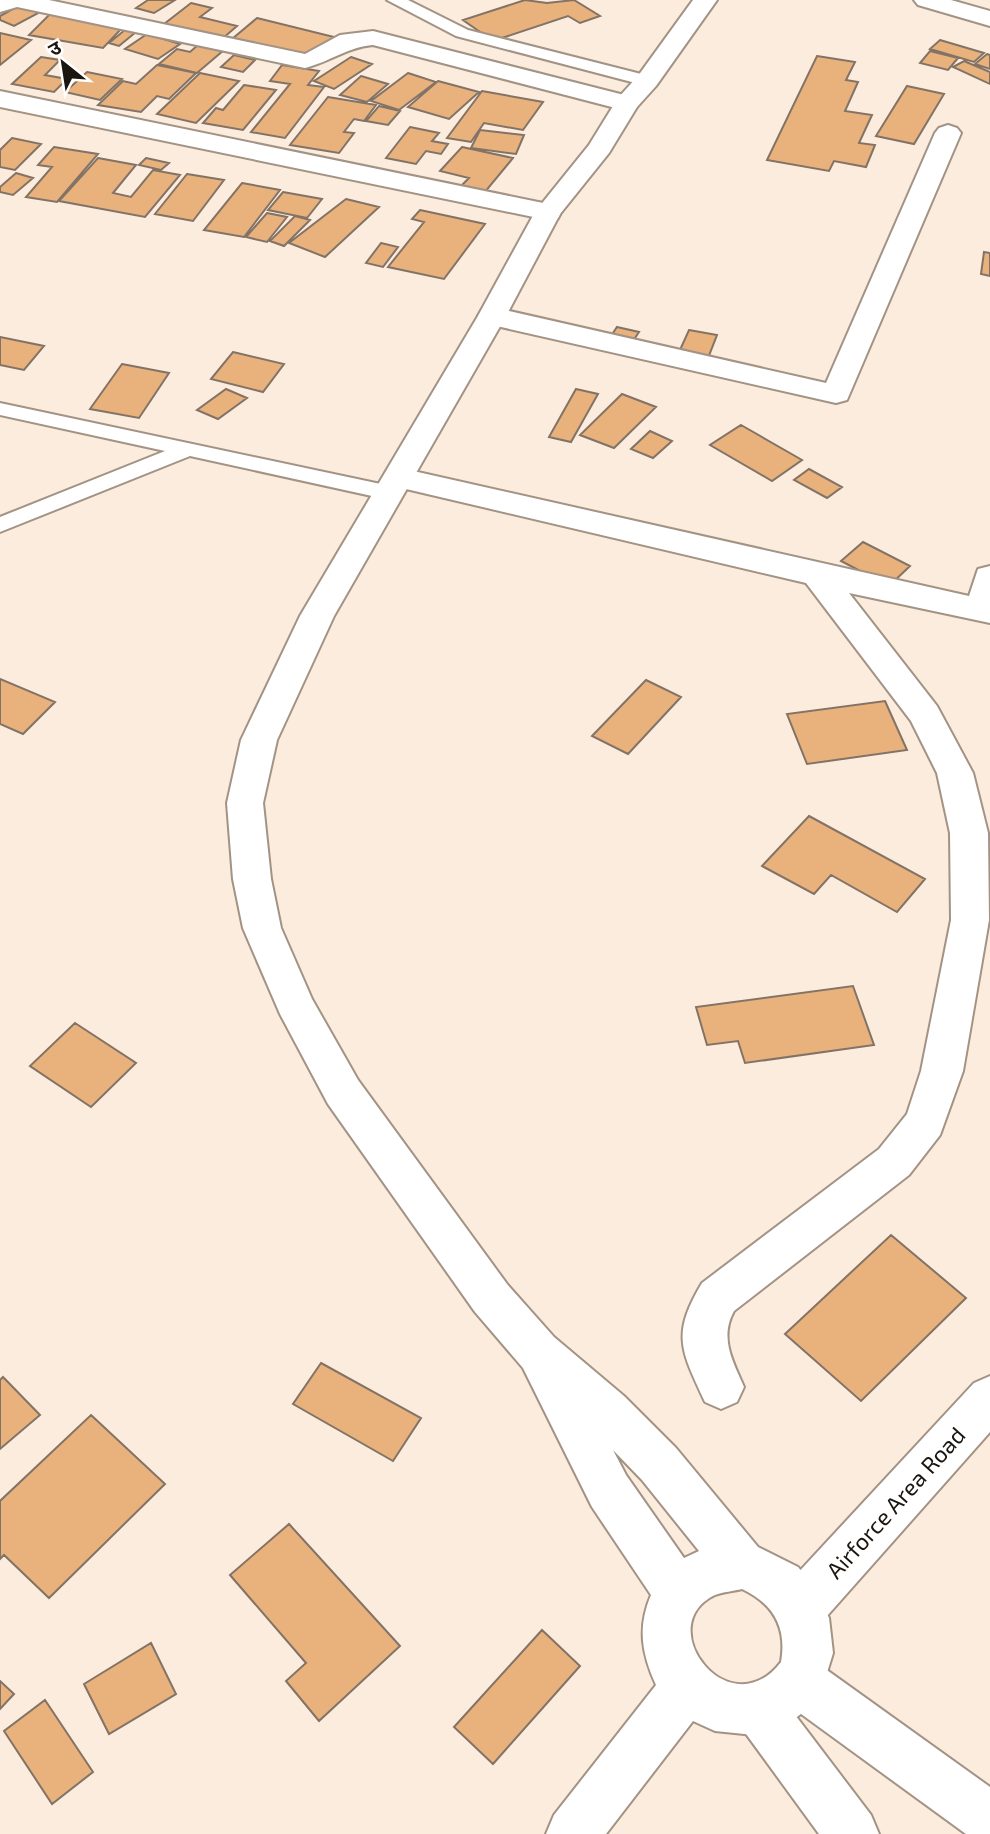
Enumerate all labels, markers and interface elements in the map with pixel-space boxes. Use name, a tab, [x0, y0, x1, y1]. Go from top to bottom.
north arrow	[28, 28, 98, 98]
text: उ	[44, 35, 66, 61]
street label: Airforce Area Road	[820, 1421, 971, 1584]

